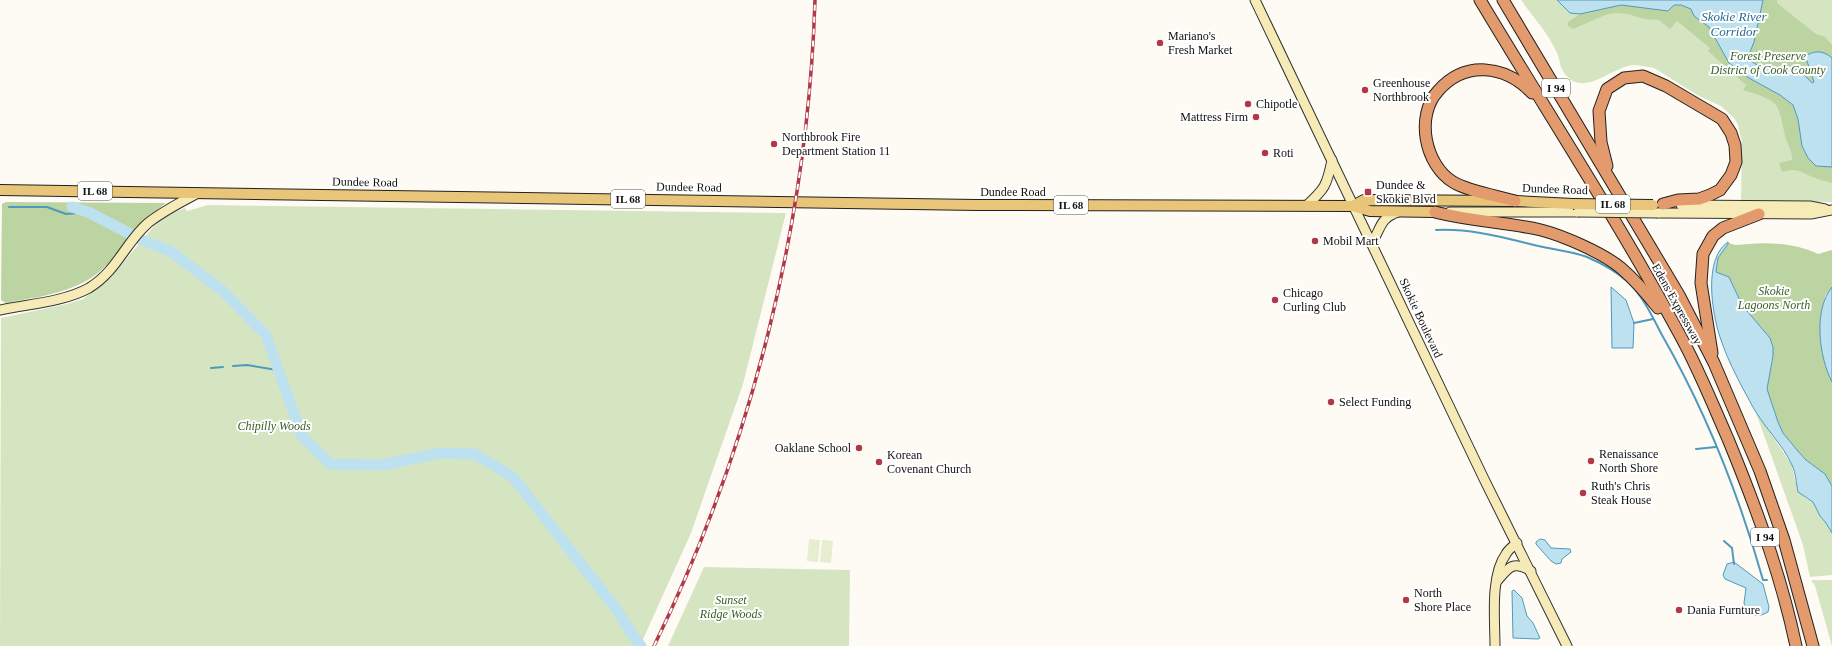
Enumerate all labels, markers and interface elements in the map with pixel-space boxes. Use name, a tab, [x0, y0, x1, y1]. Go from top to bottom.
water label: Skokie River Corridor	[1701, 9, 1768, 39]
place label: Mariano's Fresh Market	[1168, 29, 1233, 57]
marker: Mariano's Fresh Market	[1155, 38, 1165, 48]
park label: Forest Preserve District of Cook County	[1710, 49, 1826, 77]
place label: Greenhouse Northbrook	[1373, 76, 1430, 104]
road number: I 94	[1542, 79, 1570, 97]
marker: Greenhouse Northbrook	[1360, 85, 1370, 95]
place label: Chipotle	[1256, 97, 1297, 111]
marker: Chipotle	[1243, 99, 1253, 109]
place label: Mattress Firm	[1180, 110, 1249, 124]
marker: Mattress Firm	[1251, 112, 1261, 122]
place label: Northbrook Fire Department Station 11	[782, 130, 890, 158]
marker: Northbrook Fire Department Station 11	[769, 139, 779, 149]
place label: Roti	[1273, 146, 1294, 160]
marker: Roti	[1260, 148, 1270, 158]
street label: Dundee Road	[332, 174, 398, 190]
place label: Dundee & Skokie Blvd	[1376, 178, 1436, 206]
street label: Dundee Road	[656, 179, 722, 195]
street label: Dundee Road	[1522, 181, 1588, 197]
road number: IL 68	[78, 182, 112, 200]
street label: Dundee Road	[980, 185, 1046, 199]
marker: Dundee & Skokie Blvd	[1363, 187, 1373, 197]
road number: IL 68	[611, 190, 645, 208]
road number: IL 68	[1596, 195, 1630, 213]
road number: IL 68	[1054, 196, 1088, 214]
place label: Mobil Mart	[1323, 234, 1379, 248]
marker: Mobil Mart	[1310, 236, 1320, 246]
street label: Edens Expressway	[1649, 261, 1705, 347]
street label: Skokie Boulevard	[1396, 276, 1446, 360]
park label: Skokie Lagoons North	[1737, 284, 1810, 312]
place label: Chicago Curling Club	[1283, 286, 1346, 314]
marker: Chicago Curling Club	[1270, 295, 1280, 305]
place label: Select Funding	[1339, 395, 1411, 409]
marker: Select Funding	[1326, 397, 1336, 407]
park label: Chipilly Woods	[237, 419, 311, 433]
place label: Oaklane School	[775, 441, 852, 455]
marker: Oaklane School	[854, 443, 864, 453]
place label: Renaissance North Shore	[1599, 447, 1658, 475]
place label: Korean Covenant Church	[887, 448, 971, 476]
marker: Renaissance North Shore	[1586, 456, 1596, 466]
marker: Korean Covenant Church	[874, 457, 884, 467]
place label: Ruth's Chris Steak House	[1591, 479, 1651, 507]
marker: Ruth's Chris Steak House	[1578, 488, 1588, 498]
road number: I 94	[1751, 528, 1779, 546]
place label: North Shore Place	[1414, 586, 1471, 614]
park label: Sunset Ridge Woods	[699, 593, 763, 621]
marker: North Shore Place	[1401, 595, 1411, 605]
place label: Dania Furnture	[1687, 603, 1760, 617]
marker: Dania Furnture	[1674, 605, 1684, 615]

